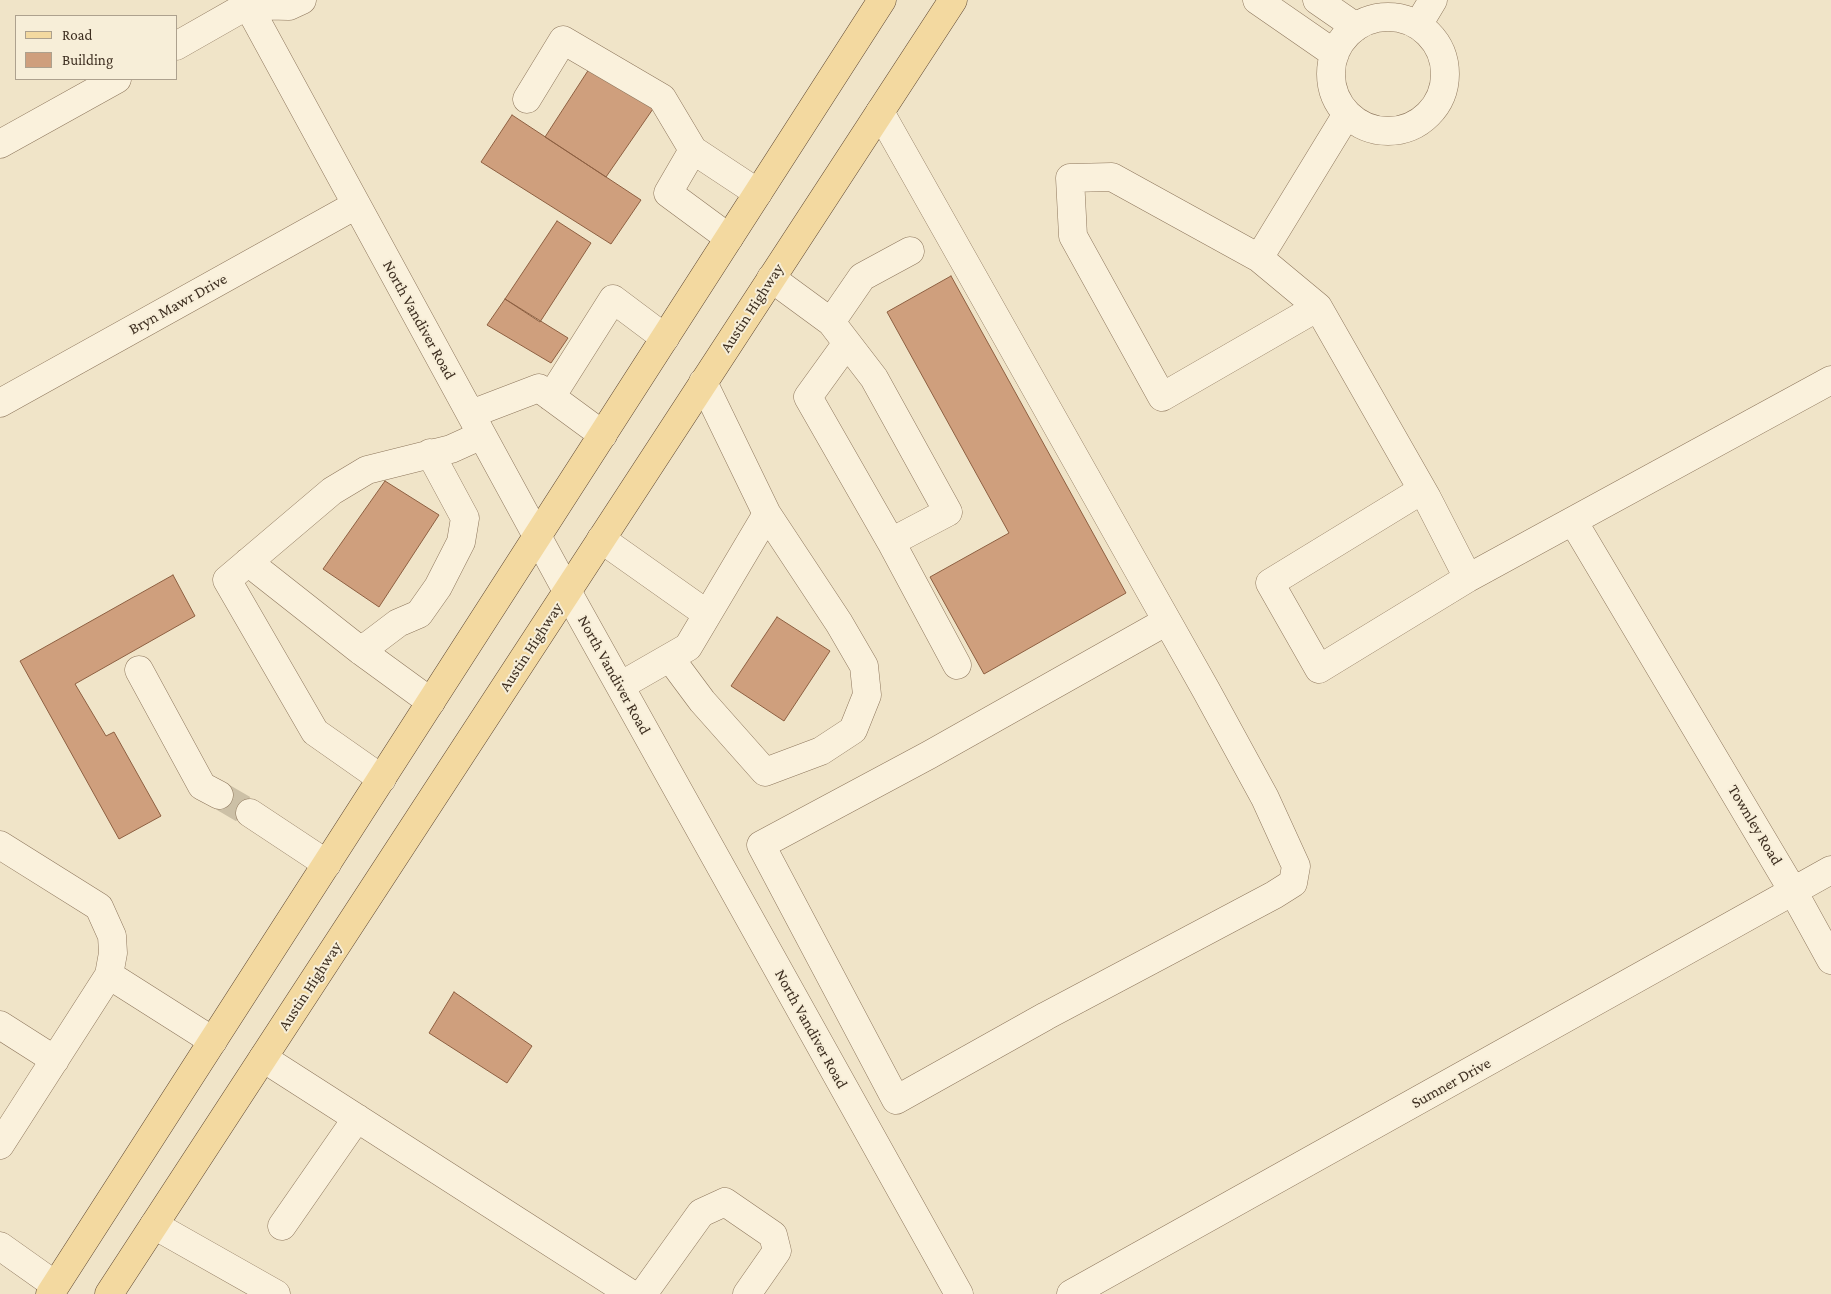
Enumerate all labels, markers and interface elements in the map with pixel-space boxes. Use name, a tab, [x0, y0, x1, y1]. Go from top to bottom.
legend	[15, 15, 178, 80]
text: Road	[62, 27, 92, 43]
text: Building	[62, 52, 113, 68]
street label: North Vandiver Road	[378, 257, 460, 383]
street label: Austin Highway	[716, 260, 788, 356]
street label: Bryn Mawr Drive	[126, 269, 230, 339]
street label: Austin Highway	[495, 599, 567, 695]
street label: North Vandiver Road	[573, 612, 655, 738]
street label: Townley Road	[1723, 781, 1787, 869]
street label: Austin Highway	[274, 938, 346, 1034]
street label: North Vandiver Road	[770, 966, 852, 1092]
street label: Sumner Drive	[1408, 1053, 1494, 1113]

